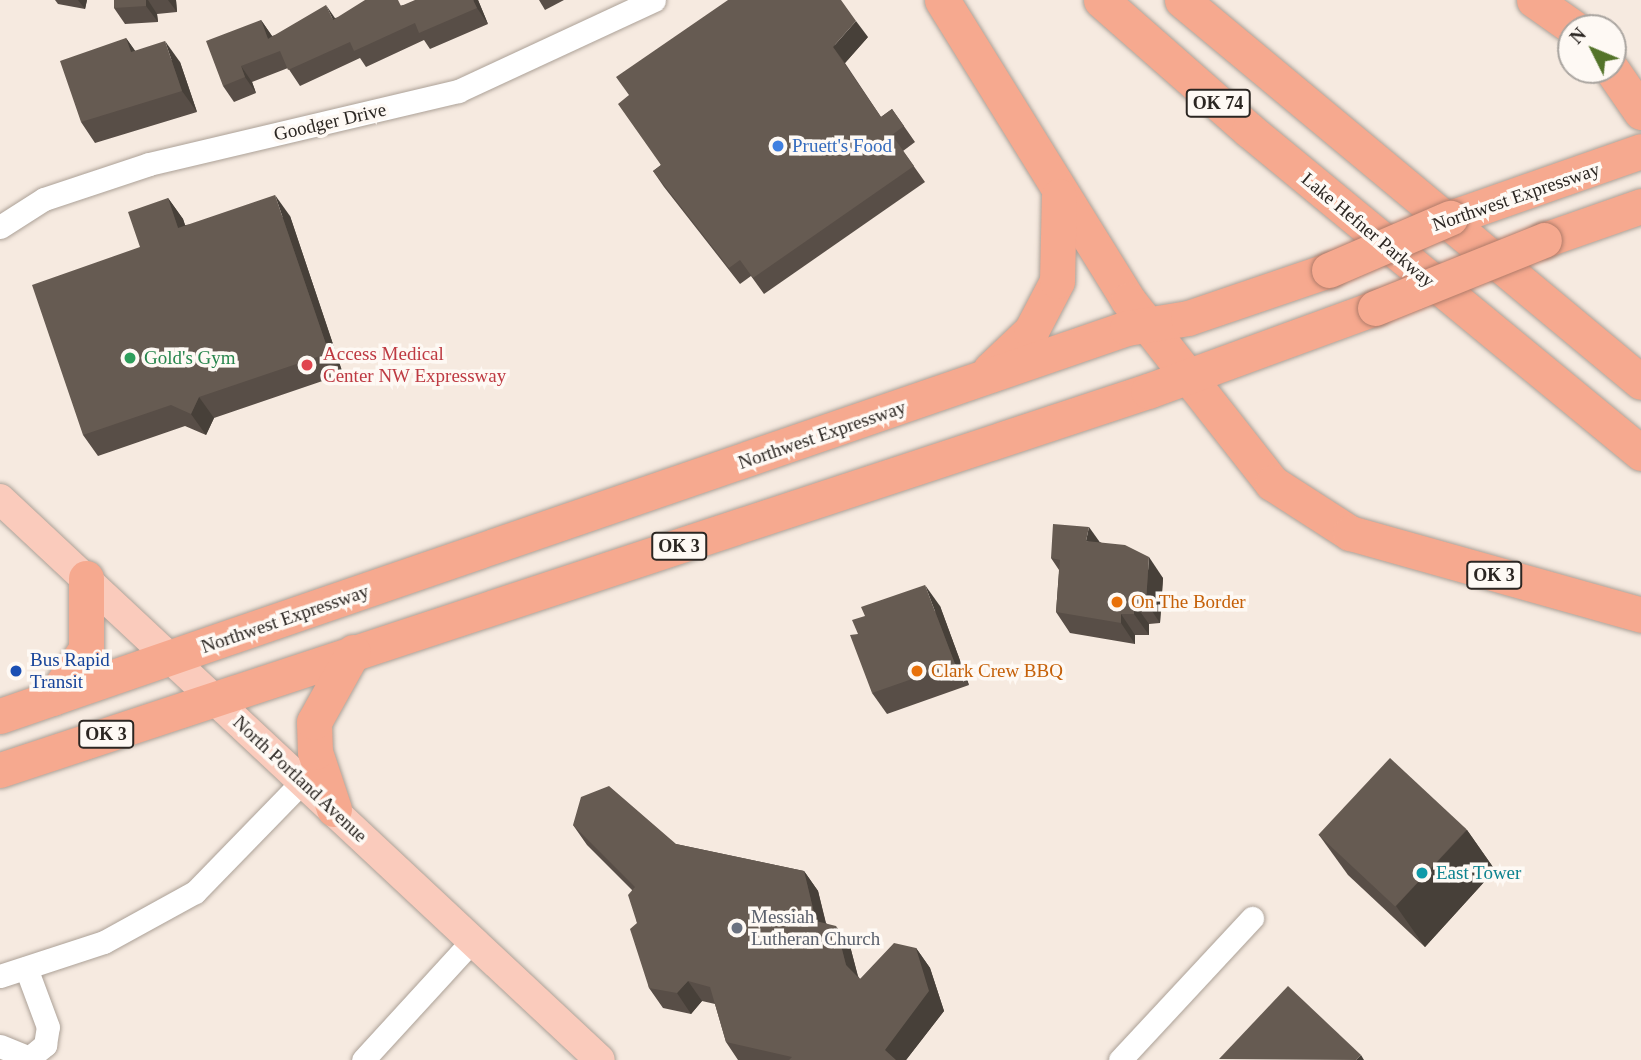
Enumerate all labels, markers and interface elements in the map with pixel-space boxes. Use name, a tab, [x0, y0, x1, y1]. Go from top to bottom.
north arrow	[1557, 14, 1627, 84]
text: N	[1565, 24, 1590, 48]
road number: OK 74	[1185, 88, 1251, 118]
street label: Goodger Drive	[272, 98, 388, 146]
place label: Pruett's Food	[792, 135, 892, 157]
marker: Pruett's Food	[770, 138, 786, 154]
street label: Northwest Expressway	[1429, 158, 1603, 236]
street label: Lake Hefner Parkway	[1297, 168, 1439, 292]
place label: Access Medical Center NW Expressway	[323, 343, 507, 387]
place label: Gold's Gym	[144, 347, 236, 369]
marker: Gold's Gym	[122, 350, 138, 366]
marker: Access Medical Center NW Expressway	[297, 355, 317, 375]
street label: Northwest Expressway	[735, 396, 909, 474]
road number: OK 3	[651, 532, 707, 560]
road number: OK 3	[1466, 560, 1522, 590]
street label: Northwest Expressway	[198, 580, 372, 658]
place label: On The Border	[1131, 591, 1246, 613]
marker: On The Border	[1109, 594, 1125, 610]
place label: Bus Rapid Transit	[30, 649, 110, 693]
place label: Clark Crew BBQ	[931, 660, 1063, 682]
marker: Bus Rapid Transit	[8, 663, 24, 679]
marker: Clark Crew BBQ	[909, 663, 925, 679]
street label: North Portland Avenue	[228, 711, 372, 847]
road number: OK 3	[78, 720, 134, 748]
place label: East Tower	[1436, 862, 1522, 884]
marker: East Tower	[1414, 865, 1430, 881]
place label: Messiah Lutheran Church	[751, 906, 880, 950]
marker: Messiah Lutheran Church	[729, 920, 745, 936]

